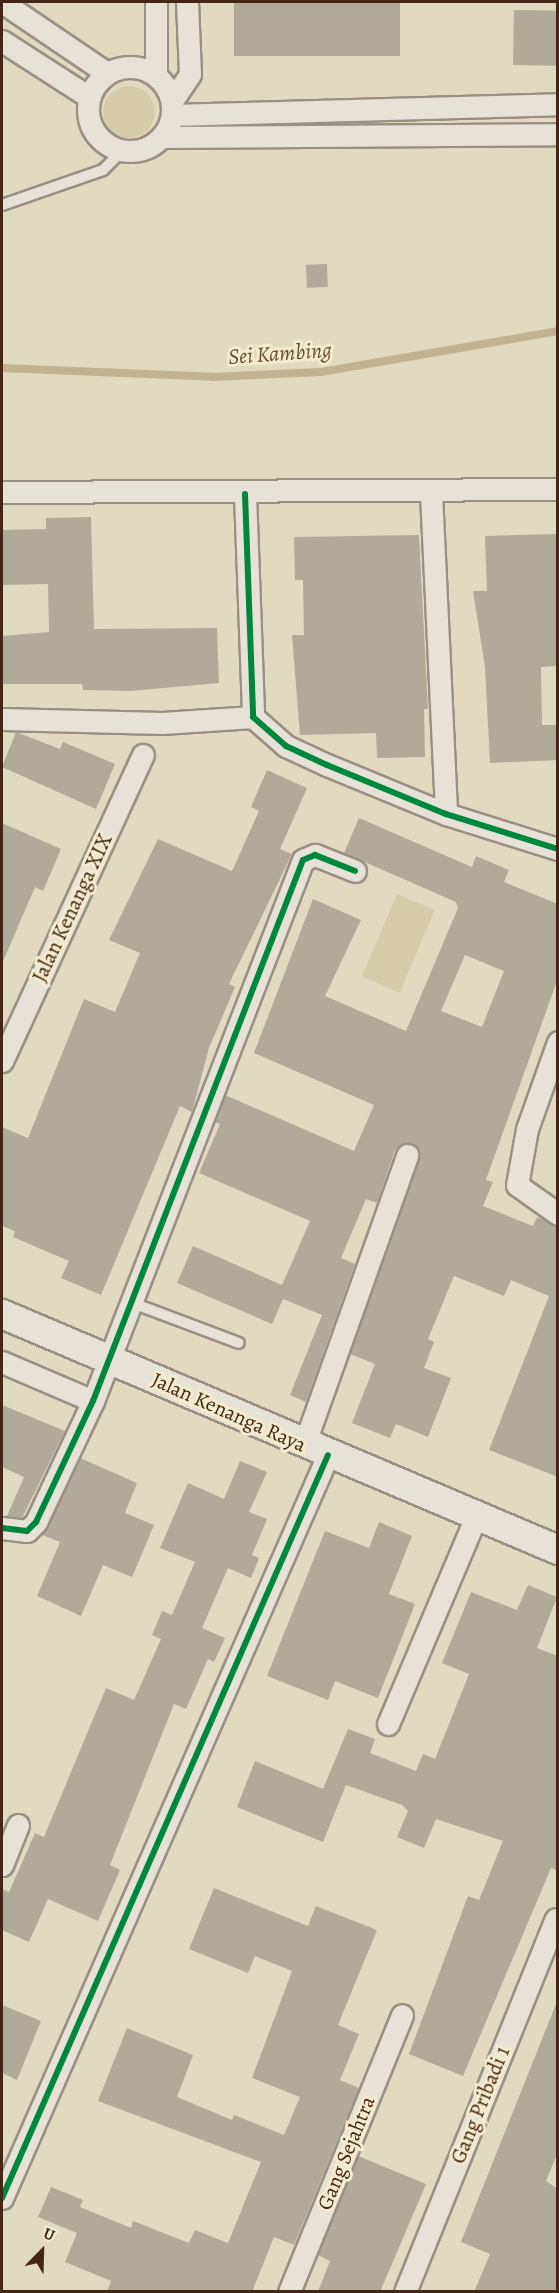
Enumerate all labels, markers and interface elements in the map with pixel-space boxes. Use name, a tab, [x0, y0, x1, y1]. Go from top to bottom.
water label: Sei Kambing	[227, 337, 333, 371]
street label: Jalan Kenanga XIX	[27, 830, 117, 986]
street label: Jalan Kenanga Raya	[148, 1367, 310, 1457]
street label: Gang Pribadi 1	[445, 2043, 515, 2167]
street label: Gang Sejahtra	[312, 2092, 380, 2214]
north arrow	[12, 2221, 72, 2281]
text: U	[40, 2222, 58, 2247]

